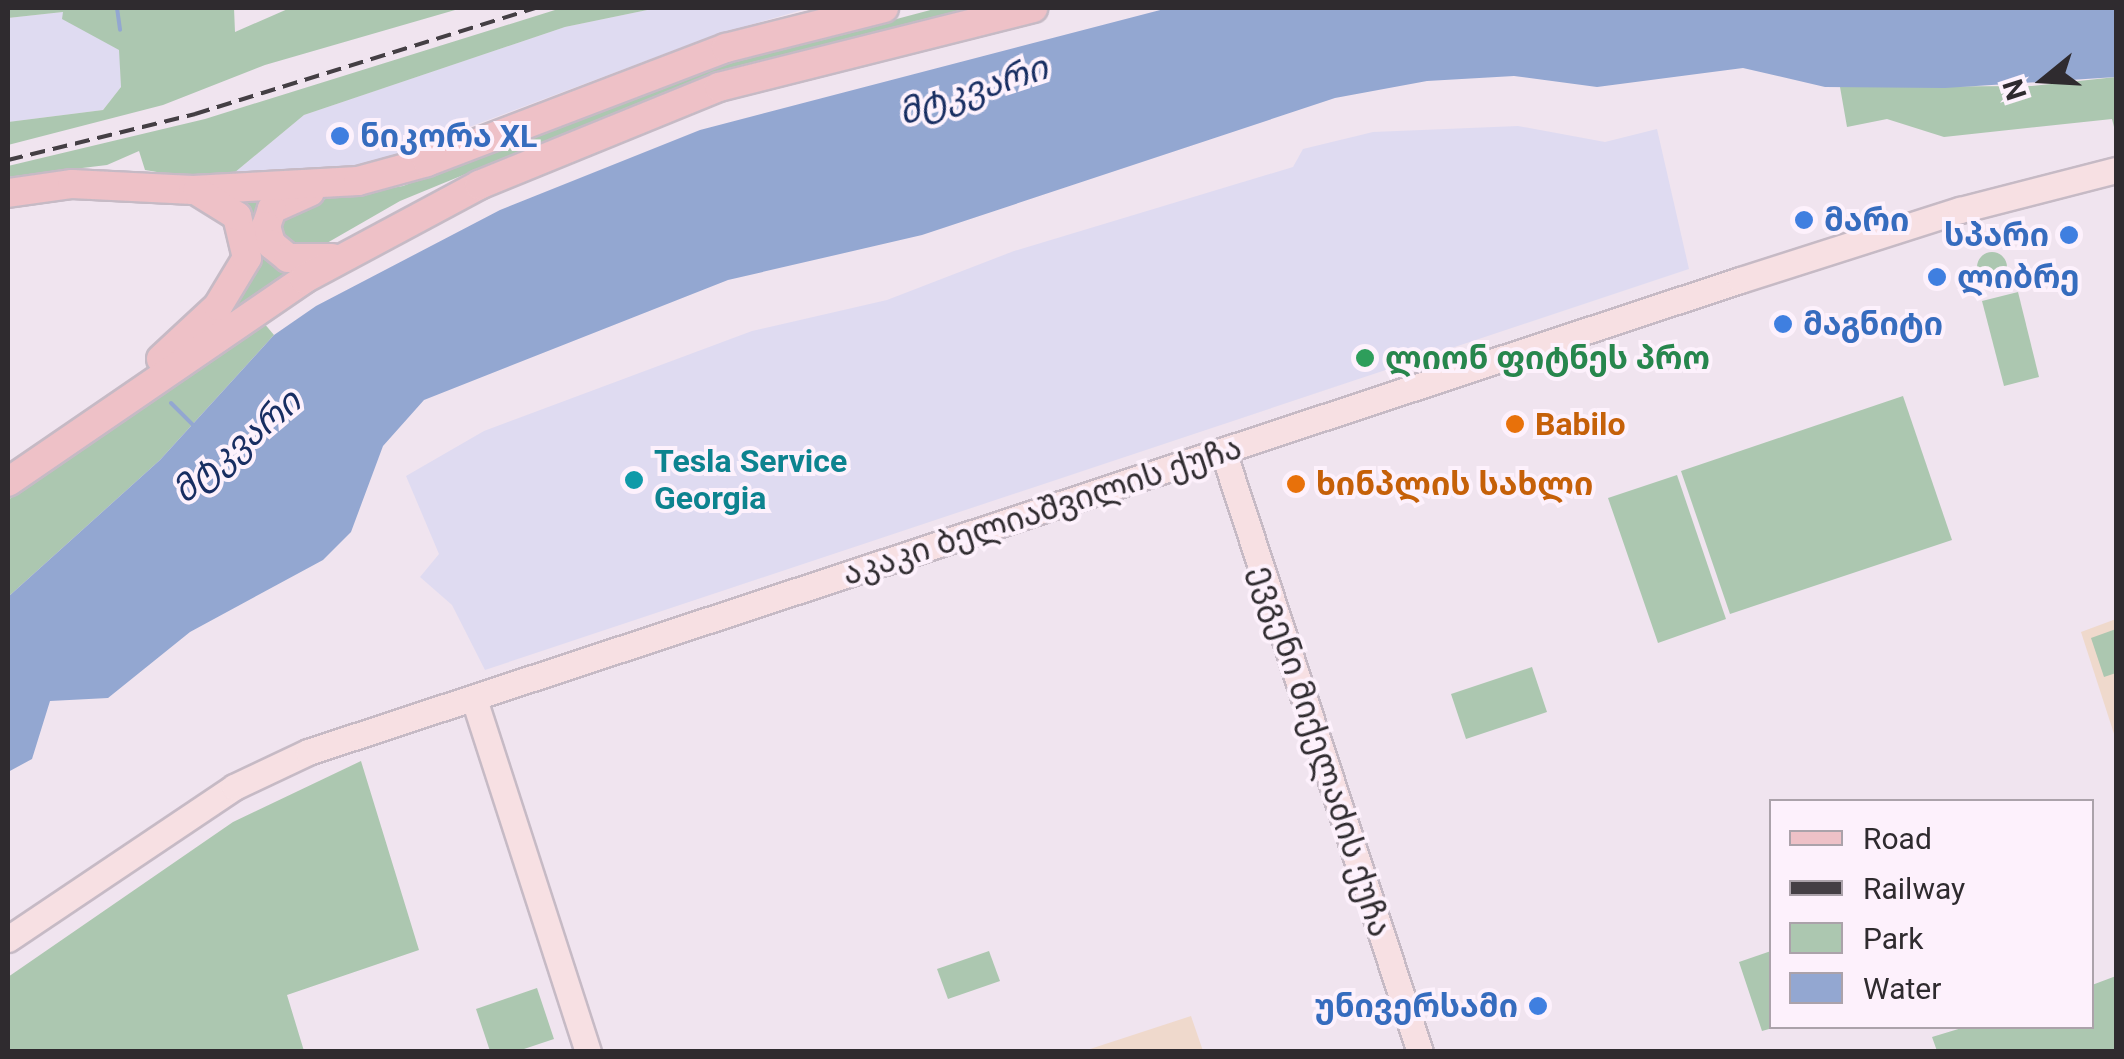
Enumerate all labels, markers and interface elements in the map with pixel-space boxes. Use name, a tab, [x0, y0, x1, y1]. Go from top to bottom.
north arrow	[1994, 30, 2094, 130]
water label: მტკვარი	[893, 47, 1053, 135]
text: N	[1996, 75, 2034, 104]
place label: ნიკორა XL	[360, 117, 537, 155]
marker: ნიკორა XL	[329, 125, 351, 147]
place label: მარი	[1824, 201, 1909, 239]
marker: მარი	[1793, 209, 1815, 231]
place label: სპარი	[1944, 216, 2049, 254]
marker: სპარი	[2058, 224, 2080, 246]
place label: ლიბრე	[1957, 258, 2079, 296]
marker: ლიბრე	[1926, 266, 1948, 288]
place label: მაგნიტი	[1803, 305, 1943, 343]
marker: მაგნიტი	[1772, 313, 1794, 335]
place label: ლიონ ფიტნეს პრო	[1385, 339, 1710, 377]
marker: ლიონ ფიტნეს პრო	[1354, 347, 1376, 369]
water label: მტკვარი	[164, 381, 310, 513]
place label: Babilo	[1535, 405, 1626, 443]
marker: Babilo	[1504, 413, 1526, 435]
street label: აკაკი ბელიაშვილის ქუჩა	[838, 428, 1246, 594]
place label: Tesla Service Georgia	[654, 443, 847, 518]
place label: ხინპლის სახლი	[1316, 465, 1593, 503]
marker: Tesla Service Georgia	[623, 469, 645, 491]
marker: ხინპლის სახლი	[1285, 473, 1307, 495]
street label: ევგენი მიქელაძის ქუჩა	[1243, 560, 1399, 942]
legend	[1769, 799, 2094, 1029]
text: Road	[1863, 821, 1932, 856]
text: Railway	[1863, 871, 1965, 906]
text: Park	[1863, 921, 1923, 956]
text: Water	[1863, 971, 1941, 1006]
place label: უნივერსამი	[1315, 987, 1518, 1025]
marker: უნივერსამი	[1527, 995, 1549, 1017]

